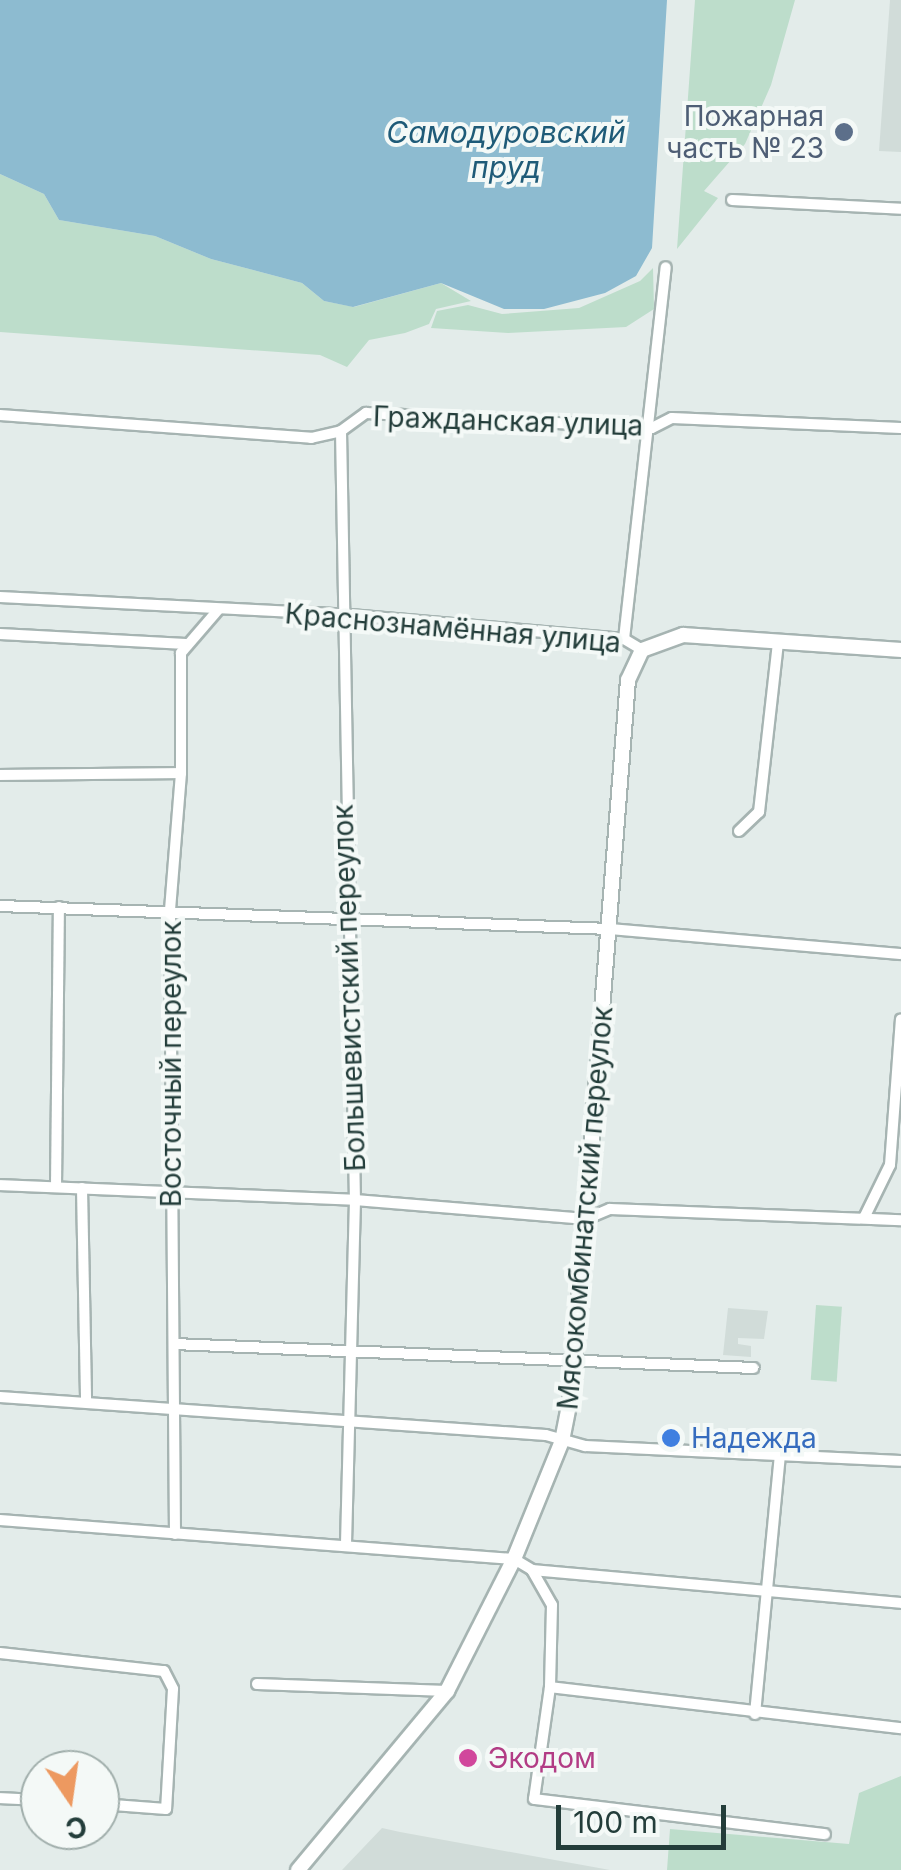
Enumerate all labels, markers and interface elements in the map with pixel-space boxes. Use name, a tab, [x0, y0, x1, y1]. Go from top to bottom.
place label: Пожарная часть № 23	[666, 99, 824, 165]
water label: Самодуровский пруд	[386, 114, 626, 184]
marker: Пожарная часть № 23	[833, 121, 855, 143]
street label: Гражданская улица	[372, 399, 644, 443]
street label: Краснознамённая улица	[284, 597, 622, 659]
street label: Большевистский переулок	[326, 804, 372, 1172]
street label: Восточный переулок	[154, 921, 188, 1207]
street label: Мясокомбинатский переулок	[551, 1005, 619, 1411]
place label: Надежда	[691, 1421, 817, 1455]
marker: Надежда	[660, 1427, 682, 1449]
place label: Экодом	[488, 1741, 596, 1775]
marker: Экодом	[457, 1747, 479, 1769]
north arrow	[20, 1750, 120, 1850]
scale bar	[561, 1785, 731, 1847]
text: 100 m	[573, 1804, 658, 1840]
text: С	[62, 1808, 90, 1846]

